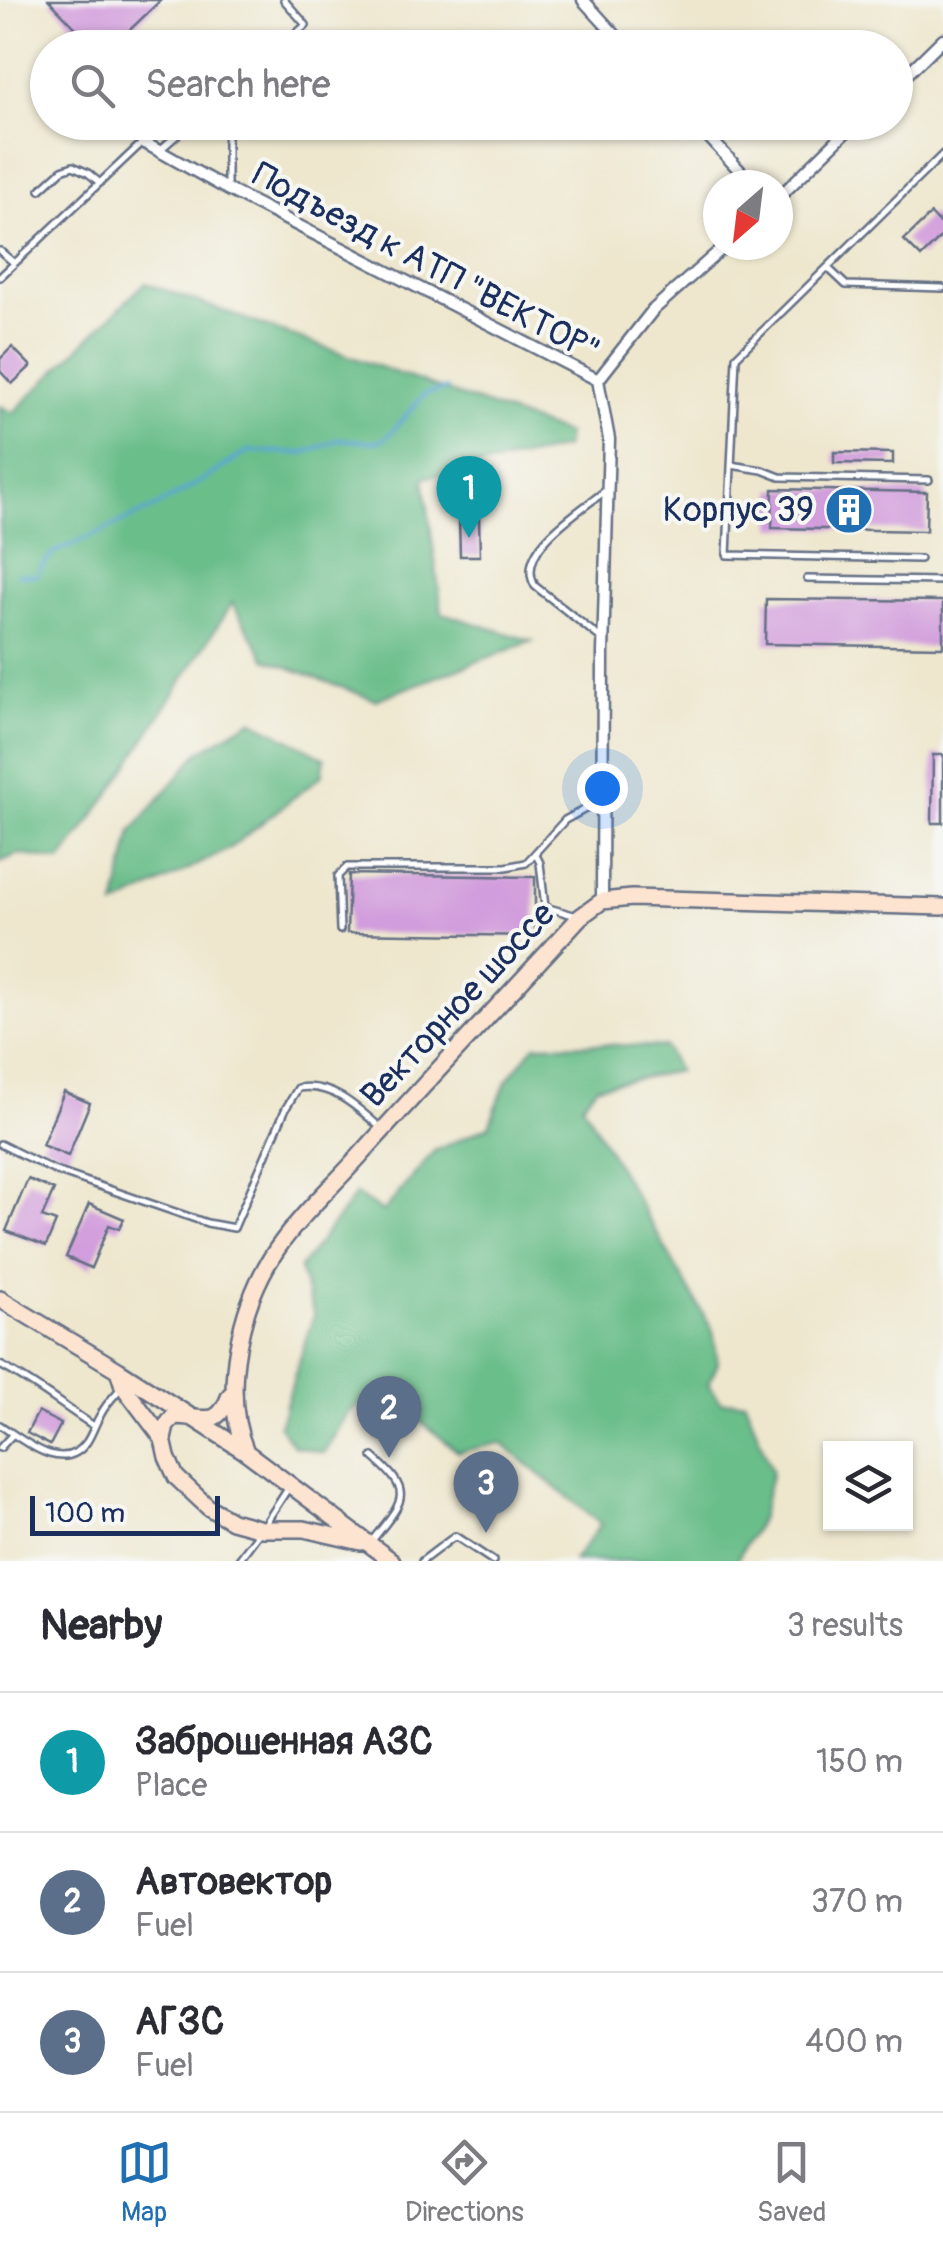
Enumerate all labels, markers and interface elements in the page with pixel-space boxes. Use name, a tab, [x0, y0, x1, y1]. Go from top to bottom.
search box	[30, 30, 913, 140]
icon: search	[65, 58, 120, 113]
text: Search here	[145, 61, 331, 109]
street label: Подъезд к АТП "ВЕКТОР"	[245, 153, 607, 373]
north arrow	[703, 170, 793, 260]
pin: 1	[436, 456, 502, 538]
building icon: Корпус 39	[823, 484, 875, 536]
place label: Корпус 39	[663, 488, 814, 532]
your location	[577, 763, 628, 814]
street label: Векторное шоссе	[351, 893, 565, 1117]
pin: 2	[356, 1376, 422, 1458]
map controls	[823, 1441, 913, 1531]
button: layers	[823, 1441, 913, 1531]
pin: 3	[454, 1450, 518, 1533]
scale bar	[30, 1491, 220, 1536]
text: 100 m	[45, 1496, 125, 1531]
text: Nearby	[40, 1600, 162, 1652]
text: 3 results	[787, 1606, 903, 1646]
text: Заброшенная АЗС	[135, 1718, 433, 1766]
text: 1	[66, 1742, 79, 1782]
text: 150 m	[816, 1742, 903, 1782]
text: Place	[135, 1766, 207, 1806]
text: Автовектор	[135, 1858, 332, 1906]
text: 2	[64, 1882, 81, 1922]
text: 370 m	[811, 1882, 903, 1922]
text: Fuel	[135, 1906, 194, 1946]
text: АГЗС	[135, 1998, 224, 2046]
text: 3	[64, 2022, 81, 2062]
text: 400 m	[805, 2022, 903, 2062]
text: Fuel	[135, 2046, 194, 2086]
tab: Map	[117, 2135, 172, 2230]
tab: Directions	[405, 2135, 524, 2230]
tab: Saved	[757, 2135, 826, 2230]

